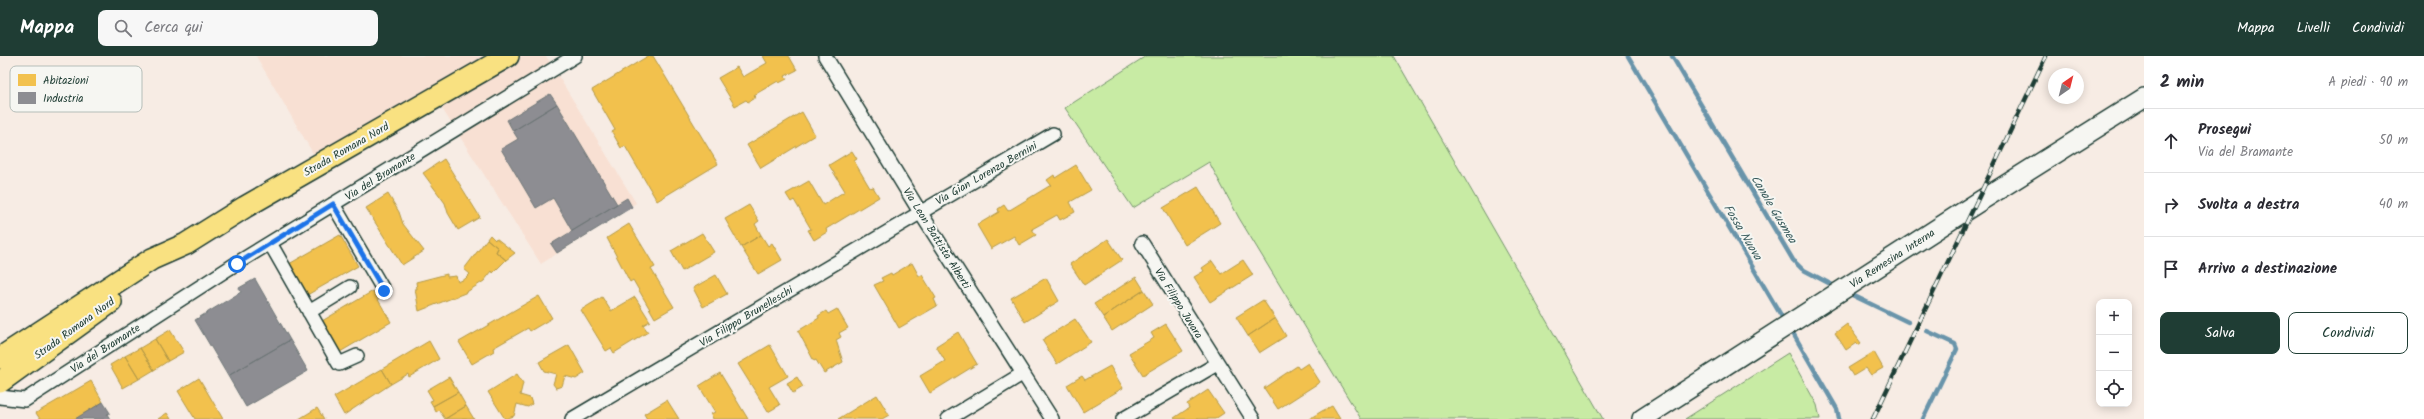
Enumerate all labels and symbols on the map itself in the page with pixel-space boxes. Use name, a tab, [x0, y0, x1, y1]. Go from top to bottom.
legend	[10, 66, 142, 112]
north arrow	[2048, 68, 2084, 104]
text: Abitazioni	[43, 72, 89, 90]
text: Industria	[43, 90, 83, 108]
street label: Strada Romana Nord	[300, 118, 393, 182]
street label: Via Gian Lorenzo Bernini	[932, 137, 1041, 210]
street label: Via del Bramante	[342, 148, 419, 206]
water label: Canale Gusmea	[1746, 171, 1802, 248]
street label: Via Leon Battista Alberti	[898, 184, 975, 293]
water label: Fossa Nuova	[1718, 201, 1767, 265]
street label: Via Remesina Interna	[1846, 224, 1939, 293]
route start	[228, 255, 246, 273]
street label: Via Filippo Juvara	[1149, 265, 1207, 343]
street label: Via Filippo Brunelleschi	[696, 281, 797, 352]
route end	[375, 282, 393, 300]
street label: Strada Romana Nord	[30, 293, 119, 364]
street label: Via del Bramante	[67, 319, 144, 378]

